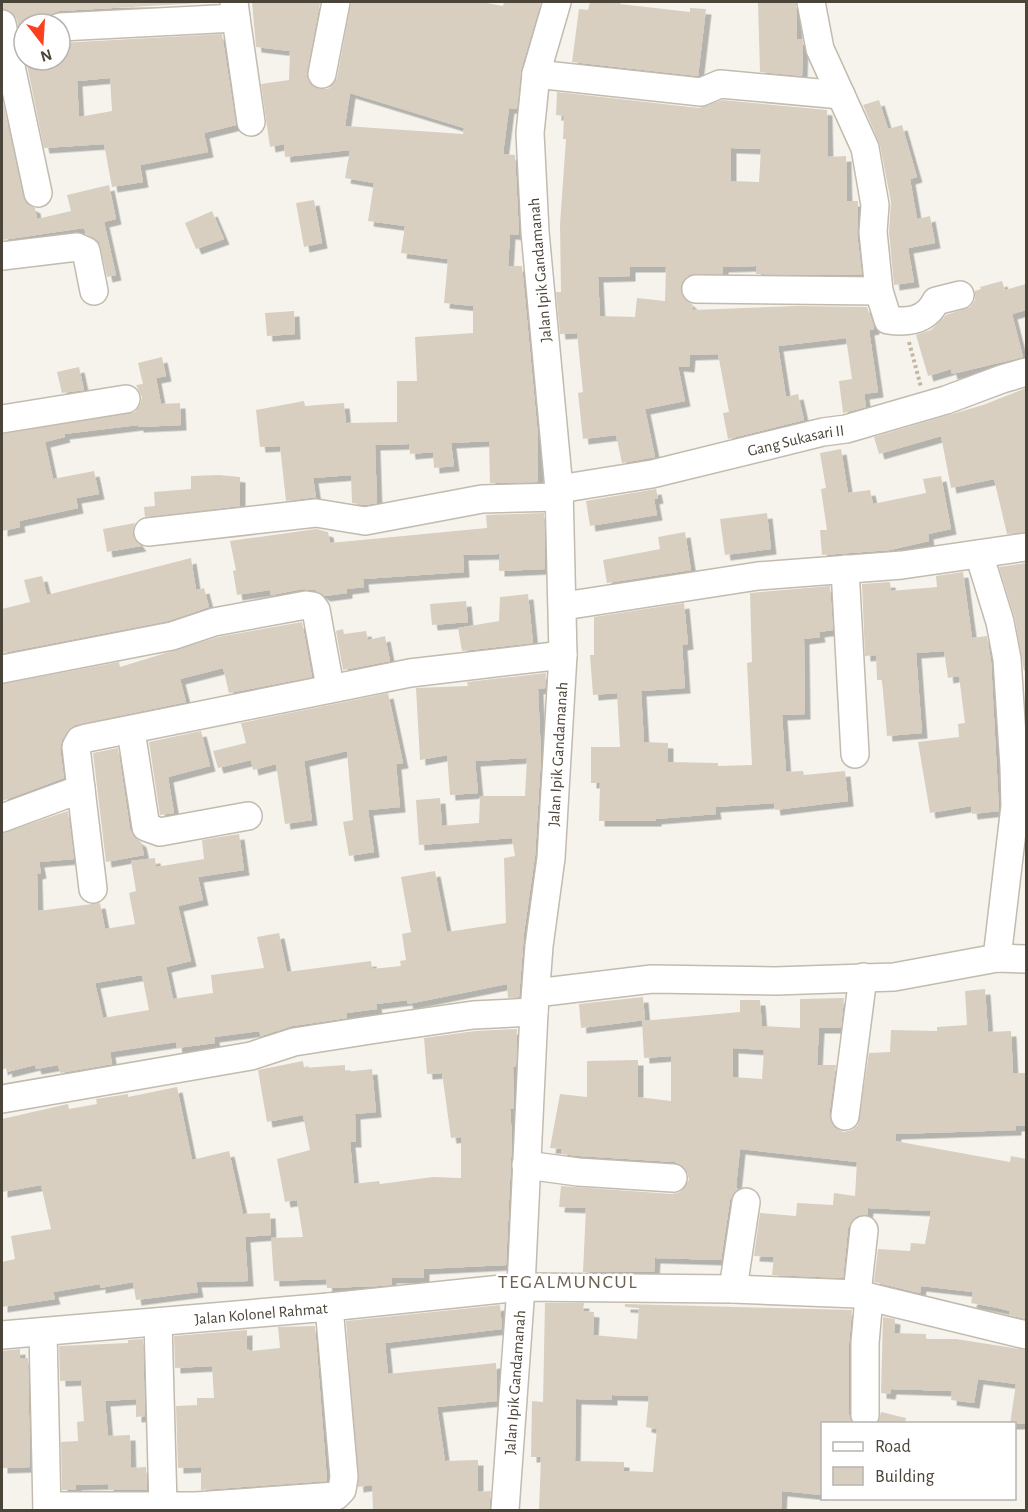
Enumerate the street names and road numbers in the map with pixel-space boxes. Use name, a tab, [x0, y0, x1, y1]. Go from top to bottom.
street label: Jalan Ipik Gandamanah	[526, 197, 554, 343]
street label: Gang Sukasari II	[746, 422, 845, 459]
street label: Jalan Ipik Gandamanah	[546, 681, 570, 827]
street label: Jalan Kolonel Rahmat	[194, 1300, 328, 1327]
street label: Jalan Ipik Gandamanah	[502, 1310, 528, 1455]

